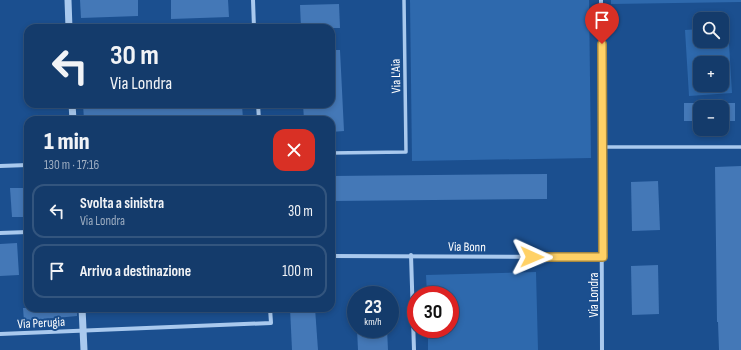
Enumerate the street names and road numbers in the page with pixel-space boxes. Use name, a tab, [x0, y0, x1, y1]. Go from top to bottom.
street label: Via L'Aia	[388, 59, 404, 93]
street label: Via Bonn	[448, 239, 486, 255]
street label: Via Londra	[586, 273, 602, 317]
street label: Via Perugia	[17, 314, 65, 332]

